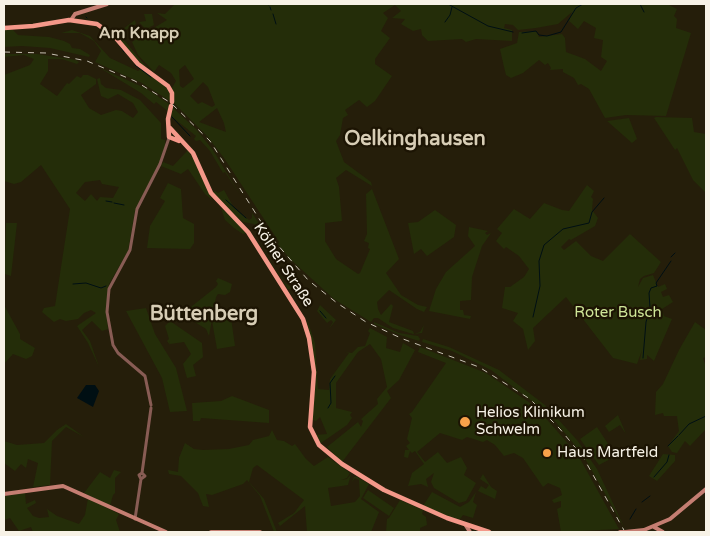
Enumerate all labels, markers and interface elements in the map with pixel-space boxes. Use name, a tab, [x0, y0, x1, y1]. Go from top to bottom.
district label: Am Knapp	[99, 24, 179, 44]
district label: Oelkinghausen	[344, 128, 486, 152]
street label: Kölner Straße	[249, 220, 317, 310]
district label: Büttenberg	[150, 303, 258, 327]
park label: Roter Busch	[574, 304, 662, 322]
place label: Helios Klinikum Schwelm	[476, 404, 585, 439]
marker: Helios Klinikum Schwelm	[458, 415, 472, 429]
place label: Haus Martfeld	[557, 444, 658, 462]
marker: Haus Martfeld	[541, 447, 553, 459]

